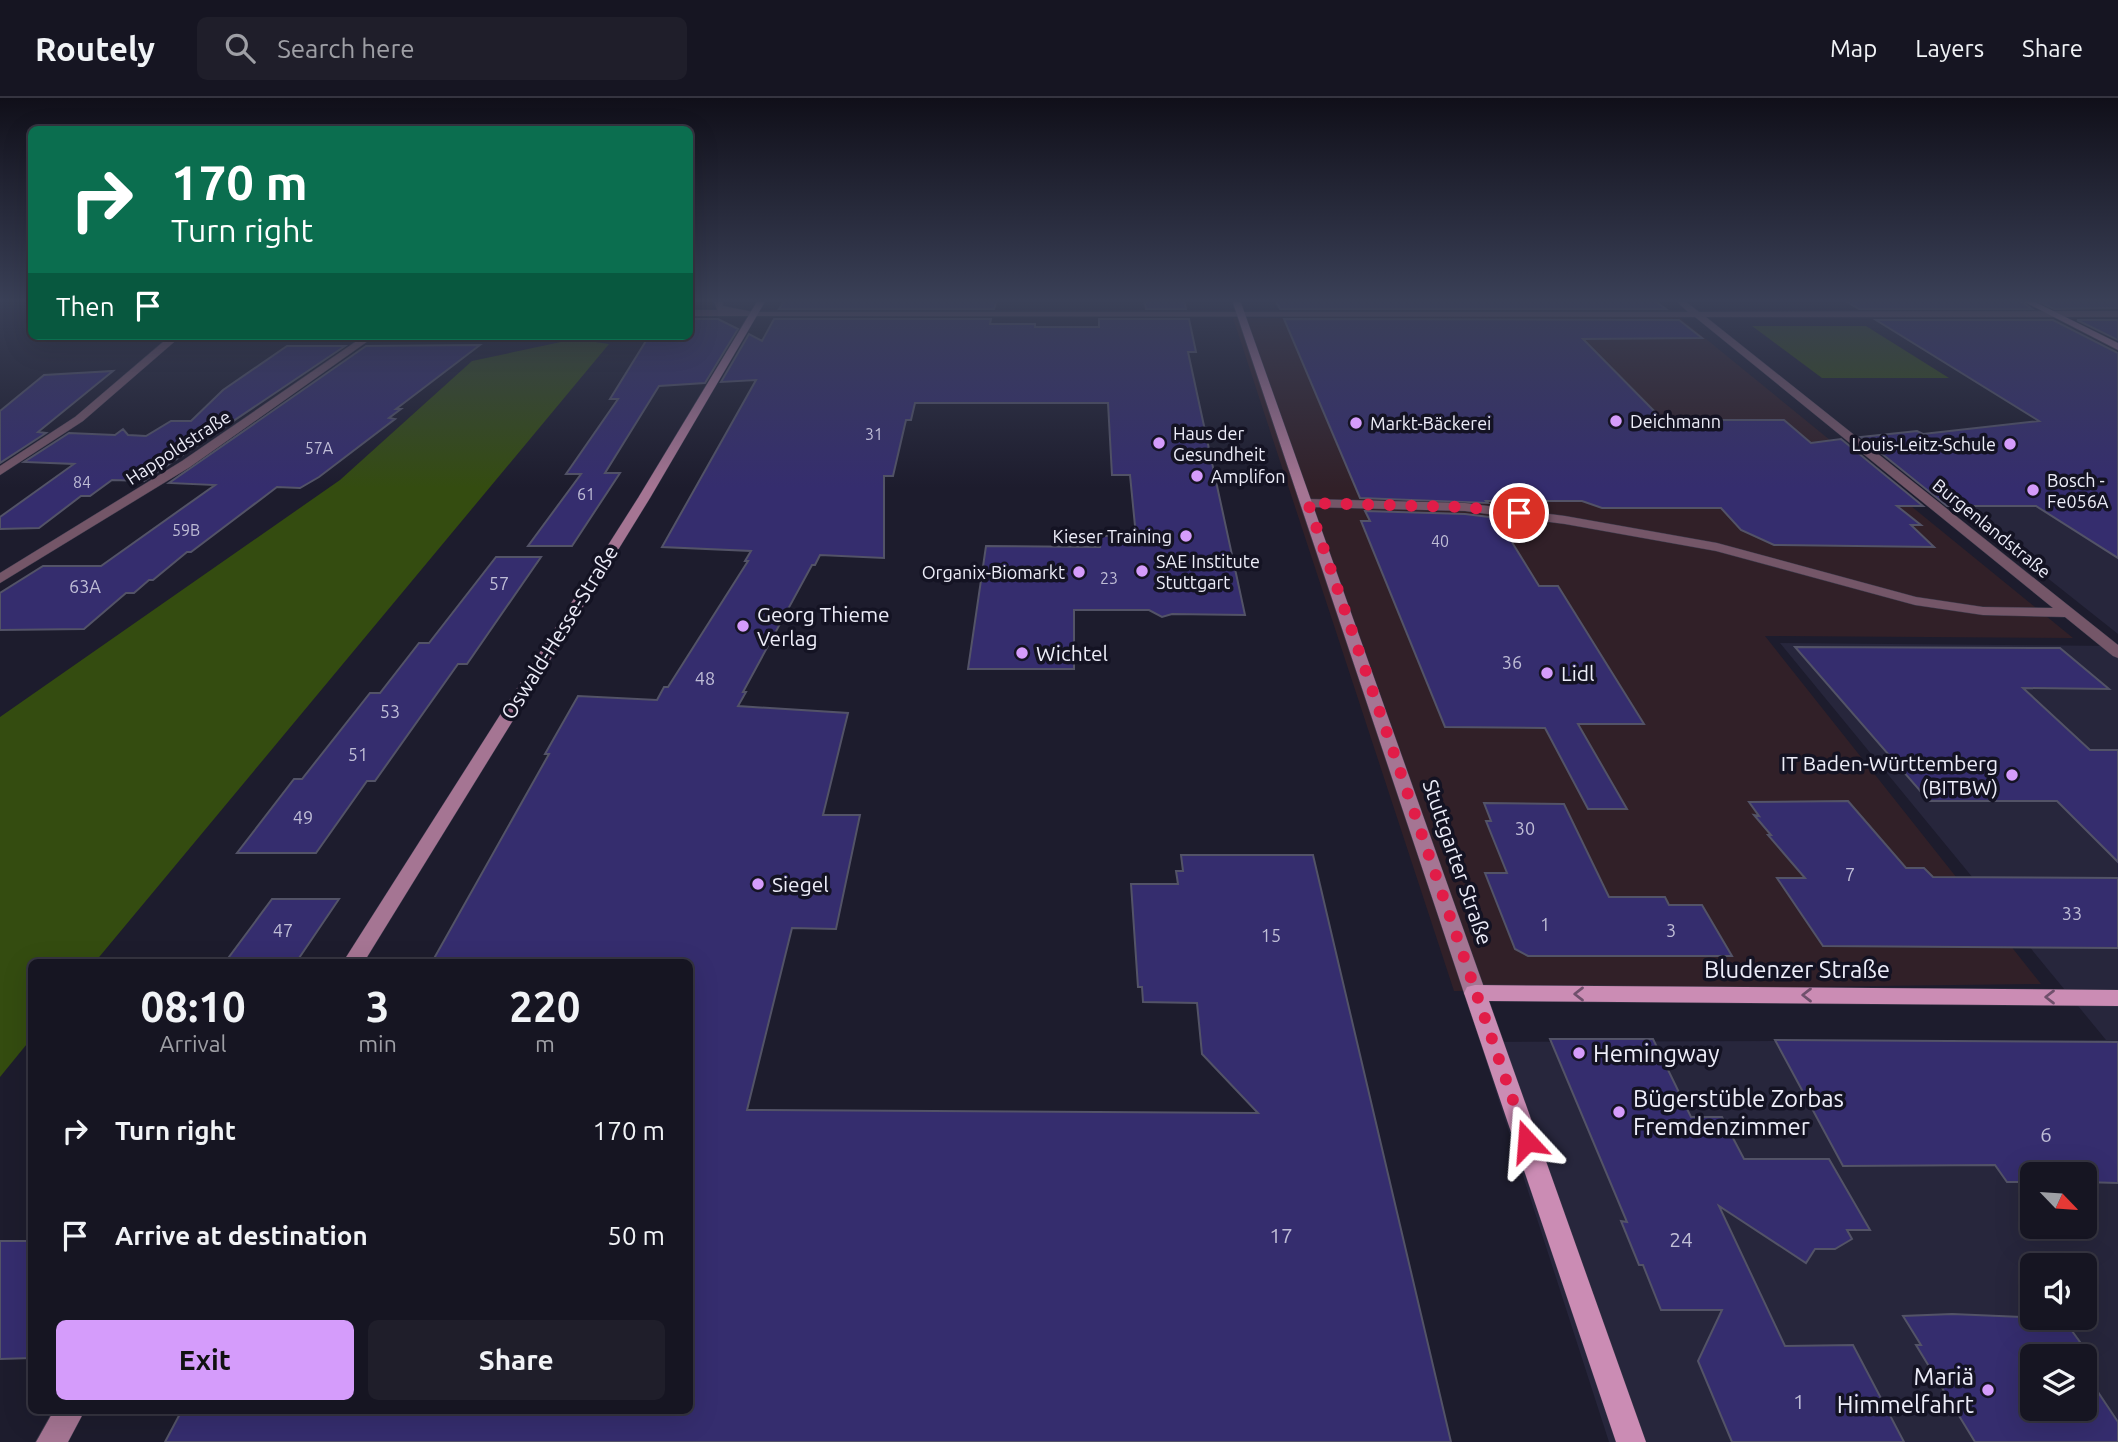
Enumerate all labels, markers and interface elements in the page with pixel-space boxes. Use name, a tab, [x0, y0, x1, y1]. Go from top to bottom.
search box	[197, 17, 687, 80]
icon: search	[221, 29, 259, 67]
text: Routely	[35, 30, 155, 67]
text: Search here	[277, 34, 415, 63]
text: Map	[1830, 35, 1877, 62]
text: Layers	[1915, 35, 1984, 62]
text: Share	[2022, 35, 2083, 62]
icon: right	[56, 154, 147, 245]
text: 170 m	[171, 154, 308, 209]
text: Turn right	[171, 212, 313, 248]
icon: arrive	[129, 287, 167, 325]
text: Then	[56, 292, 115, 321]
street label: Happoldstraße	[122, 406, 234, 488]
place label: Deichmann	[1630, 411, 1721, 431]
place label: Markt-Bäckerei	[1370, 413, 1491, 433]
marker: Deichmann	[1608, 413, 1624, 429]
marker: Markt-Bäckerei	[1348, 415, 1364, 431]
place label: Haus der Gesundheit	[1173, 423, 1265, 464]
house number: 31	[865, 425, 883, 443]
place label: Louis-Leitz-Schule	[1852, 434, 1996, 454]
marker: Haus der Gesundheit	[1151, 435, 1167, 451]
marker: Louis-Leitz-Schule	[2002, 436, 2018, 452]
house number: 57A	[305, 439, 334, 457]
place label: Amplifon	[1211, 466, 1286, 486]
marker: Amplifon	[1189, 468, 1205, 484]
place label: Bosch - Fe056A	[2047, 470, 2109, 511]
house number: 84	[73, 473, 91, 491]
street label: Burgenlandstraße	[1929, 474, 2055, 582]
marker: Bosch - Fe056A	[2025, 482, 2041, 498]
pin	[1489, 483, 1549, 543]
house number: 61	[577, 485, 595, 503]
icon: arrive	[1500, 494, 1538, 532]
house number: 59B	[172, 521, 200, 539]
place label: Kieser Training	[1053, 526, 1172, 546]
marker: Kieser Training	[1178, 528, 1194, 544]
house number: 40	[1431, 532, 1449, 550]
street label: Oswald-Hesse-Straße	[496, 541, 622, 723]
place label: SAE Institute Stuttgart	[1156, 551, 1260, 592]
place label: Organix-Biomarkt	[922, 562, 1065, 582]
marker: SAE Institute Stuttgart	[1134, 563, 1150, 579]
marker: Organix-Biomarkt	[1071, 564, 1087, 580]
house number: 23	[1100, 569, 1118, 587]
house number: 57	[489, 573, 509, 593]
house number: 63A	[69, 576, 101, 596]
place label: Georg Thieme Verlag	[757, 602, 890, 650]
marker: Georg Thieme Verlag	[735, 618, 751, 634]
place label: Wichtel	[1036, 641, 1108, 665]
marker: Wichtel	[1014, 645, 1030, 661]
house number: 36	[1502, 652, 1522, 672]
place label: Lidl	[1561, 661, 1595, 685]
marker: Lidl	[1539, 665, 1555, 681]
house number: 48	[695, 668, 715, 688]
house number: 53	[380, 701, 400, 721]
house number: 51	[348, 744, 368, 764]
place label: IT Baden-Württemberg (BITBW)	[1781, 751, 1998, 799]
marker: IT Baden-Württemberg (BITBW)	[2004, 767, 2020, 783]
street label: Stuttgarter Straße	[1418, 776, 1498, 948]
house number: 49	[293, 807, 313, 827]
house number: 30	[1515, 818, 1535, 838]
house number: 7	[1845, 864, 1855, 884]
place label: Siegel	[772, 872, 829, 896]
marker: Siegel	[750, 876, 766, 892]
house number: 33	[2062, 903, 2082, 923]
house number: 1	[1540, 914, 1550, 934]
house number: 47	[273, 920, 293, 940]
house number: 3	[1666, 920, 1676, 940]
house number: 15	[1261, 925, 1281, 945]
street label: Bludenzer Straße	[1704, 956, 1890, 983]
text: 08:10	[141, 983, 246, 1030]
text: 3	[366, 983, 389, 1030]
text: 220	[509, 983, 580, 1030]
one-way arrow	[1573, 986, 1584, 1002]
one-way arrow	[1801, 988, 1812, 1003]
one-way arrow	[2044, 989, 2055, 1005]
text: Arrival	[160, 1031, 227, 1056]
text: min	[358, 1031, 397, 1056]
text: m	[535, 1031, 555, 1056]
place label: Hemingway	[1593, 1040, 1720, 1067]
marker: Hemingway	[1571, 1045, 1587, 1061]
place label: Bügerstüble Zorbas Fremdenzimmer	[1633, 1085, 1844, 1140]
position arrow	[1490, 1104, 1564, 1178]
marker: Bügerstüble Zorbas Fremdenzimmer	[1611, 1104, 1627, 1120]
icon: right	[56, 1112, 94, 1150]
text: Turn right	[115, 1116, 236, 1145]
text: 170 m	[593, 1116, 665, 1145]
house number: 6	[2040, 1122, 2052, 1146]
north arrow	[2020, 1162, 2096, 1239]
map controls	[2020, 1162, 2097, 1421]
icon: arrive	[56, 1217, 94, 1255]
text: Arrive at destination	[115, 1221, 368, 1250]
text: 50 m	[607, 1221, 665, 1250]
house number: 17	[1269, 1223, 1293, 1247]
house number: 24	[1669, 1227, 1693, 1251]
button: sound	[2020, 1253, 2097, 1330]
button: Exit	[56, 1320, 354, 1400]
button: Share	[368, 1320, 665, 1400]
button: layers	[2020, 1344, 2097, 1421]
place label: Mariä Himmelfahrt	[1837, 1363, 1975, 1418]
marker: Mariä Himmelfahrt	[1980, 1382, 1996, 1398]
house number: 1	[1793, 1389, 1805, 1413]

